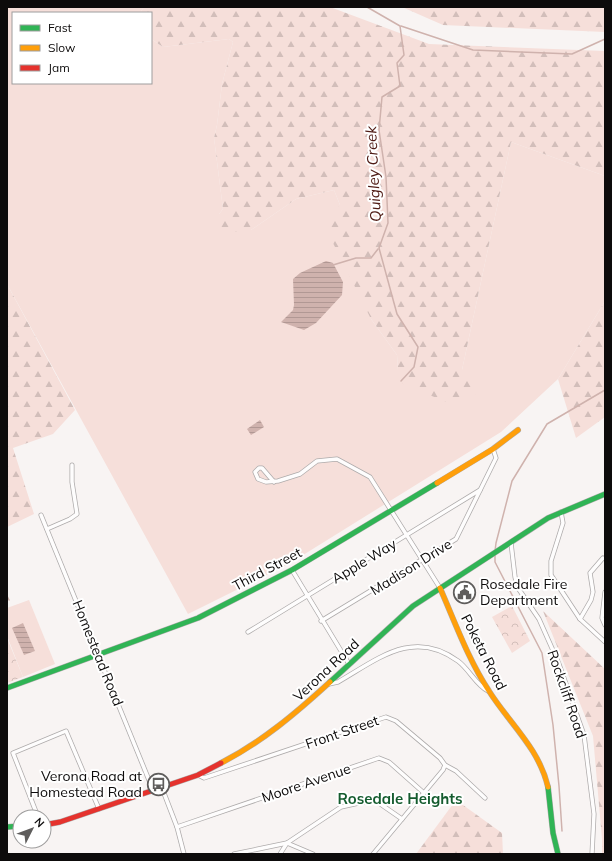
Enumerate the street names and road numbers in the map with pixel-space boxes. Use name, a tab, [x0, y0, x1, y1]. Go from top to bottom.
street label: Apple Way	[328, 534, 400, 587]
street label: Madison Drive	[367, 535, 455, 599]
street label: Third Street	[229, 543, 305, 595]
street label: Homestead Road	[69, 597, 127, 709]
street label: Poketa Road	[457, 611, 511, 693]
street label: Verona Road	[289, 635, 363, 705]
street label: Rockcliff Road	[543, 647, 591, 741]
street label: Front Street	[303, 711, 381, 753]
street label: Moore Avenue	[259, 759, 353, 807]

